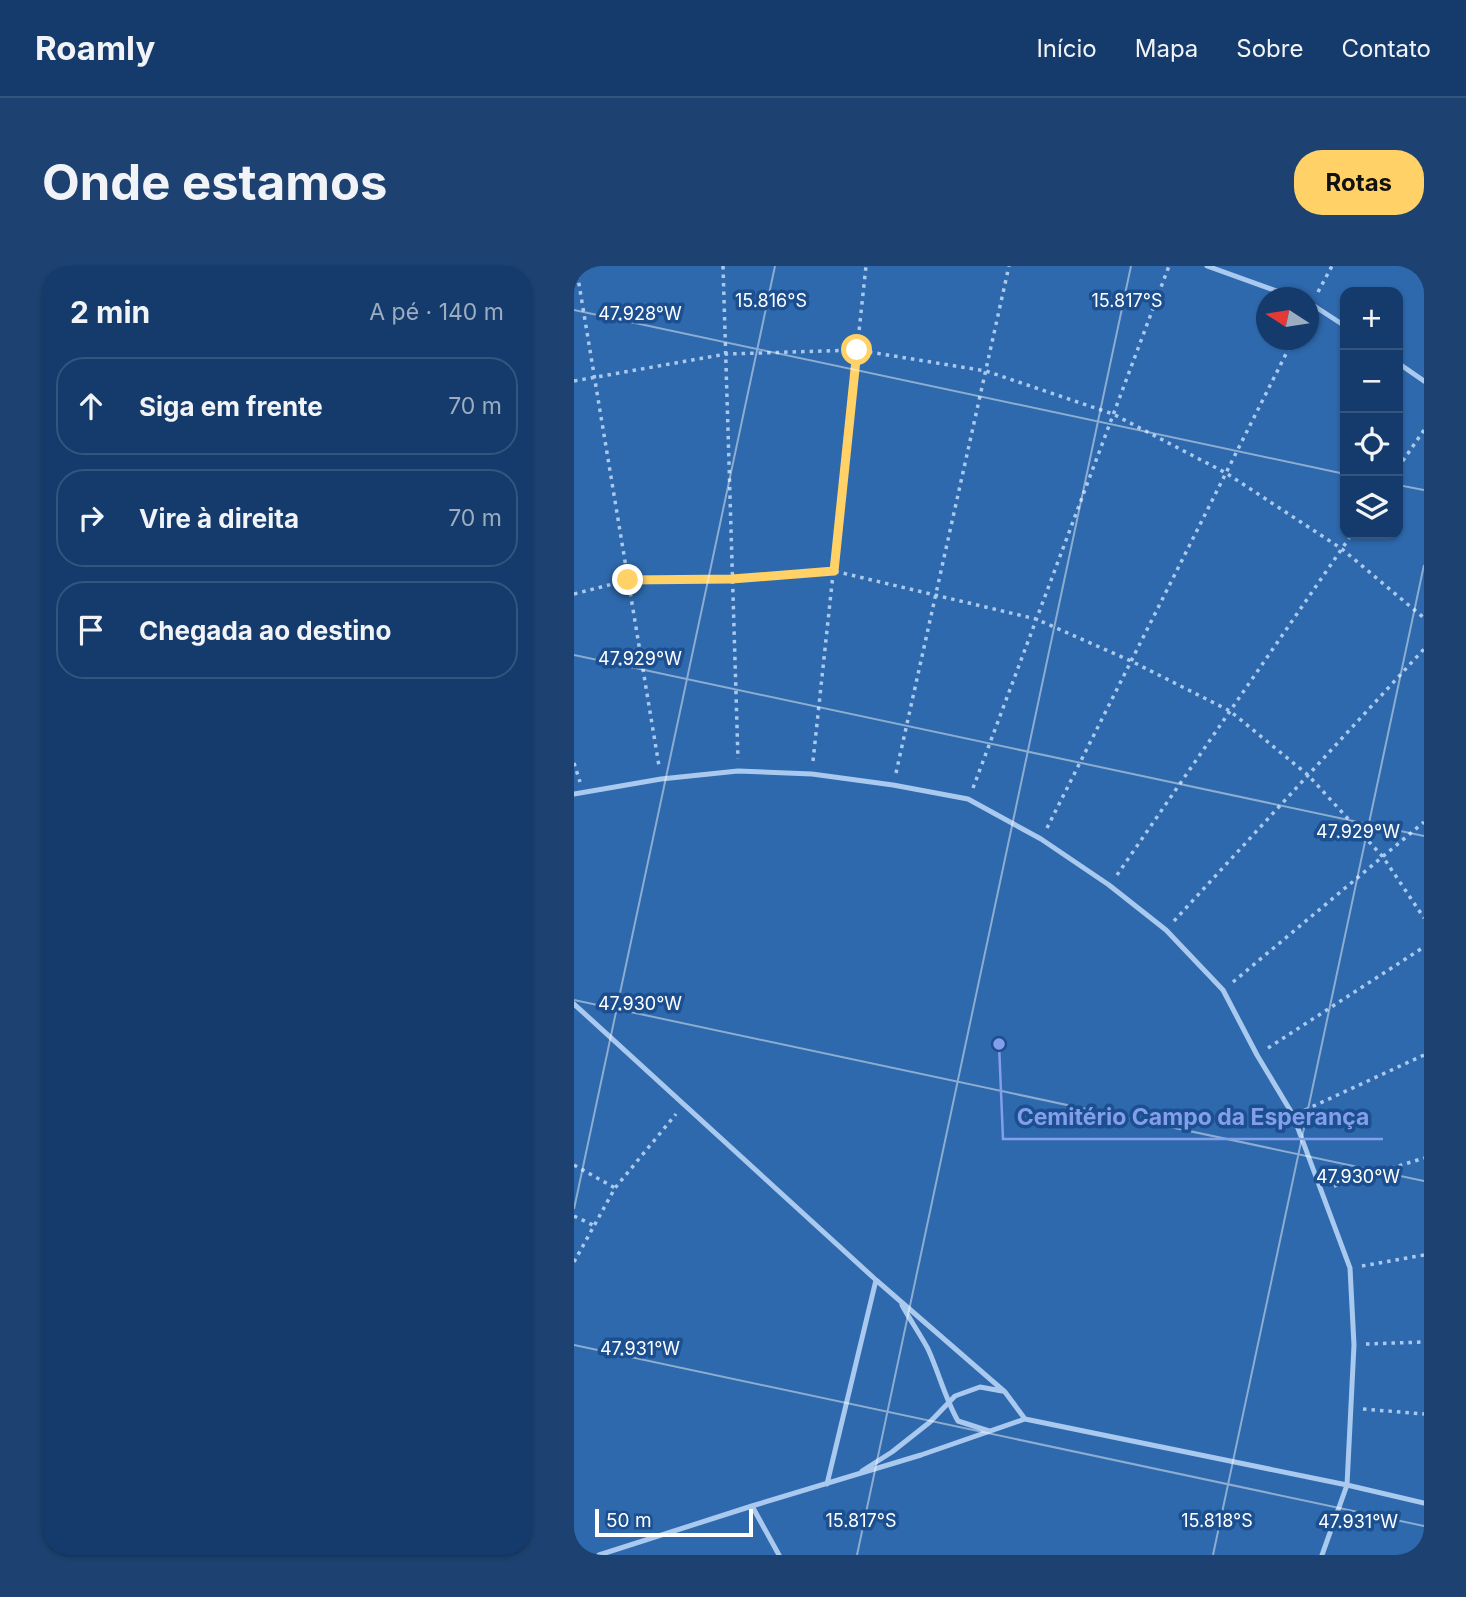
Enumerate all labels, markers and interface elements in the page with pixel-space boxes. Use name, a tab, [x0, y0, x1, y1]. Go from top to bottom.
text: Roamly	[35, 28, 155, 68]
text: Início	[1036, 34, 1097, 63]
text: Mapa	[1135, 34, 1198, 63]
text: Sobre	[1236, 34, 1303, 63]
text: Contato	[1341, 34, 1431, 63]
button: Rotas	[1294, 150, 1424, 215]
text: Onde estamos	[42, 153, 387, 212]
north arrow	[1256, 287, 1319, 350]
map controls	[1340, 287, 1403, 539]
button: +	[1340, 287, 1403, 350]
text: 15.816°S	[735, 290, 807, 311]
text: 15.817°S	[1092, 290, 1162, 311]
text: 2 min	[70, 294, 150, 330]
text: A pé · 140 m	[369, 298, 504, 326]
text: 47.928°W	[598, 303, 682, 324]
route start	[841, 334, 872, 365]
button: −	[1340, 350, 1403, 413]
icon: ahead	[72, 387, 110, 425]
text: Siga em frente	[139, 391, 323, 422]
text: 70 m	[448, 392, 502, 420]
button: locate	[1340, 413, 1403, 476]
button: layers	[1340, 476, 1403, 539]
icon: right	[72, 499, 110, 537]
text: Vire à direita	[139, 503, 299, 534]
text: 70 m	[448, 504, 502, 532]
route end	[612, 564, 643, 595]
icon: arrive	[72, 611, 110, 649]
text: Chegada ao destino	[139, 615, 391, 646]
text: 47.929°W	[598, 648, 682, 669]
text: 47.929°W	[1316, 821, 1400, 842]
text: 47.930°W	[598, 993, 682, 1014]
callout: Cemitério Campo da Esperança	[1003, 1095, 1383, 1139]
text: Cemitério Campo da Esperança	[1017, 1103, 1369, 1131]
text: 47.930°W	[1316, 1166, 1400, 1187]
text: 47.931°W	[600, 1338, 680, 1359]
scale bar	[595, 1506, 752, 1538]
text: 50 m	[606, 1509, 652, 1532]
text: 15.817°S	[826, 1510, 896, 1531]
text: 15.818°S	[1181, 1510, 1253, 1531]
text: 47.931°W	[1318, 1511, 1398, 1532]

